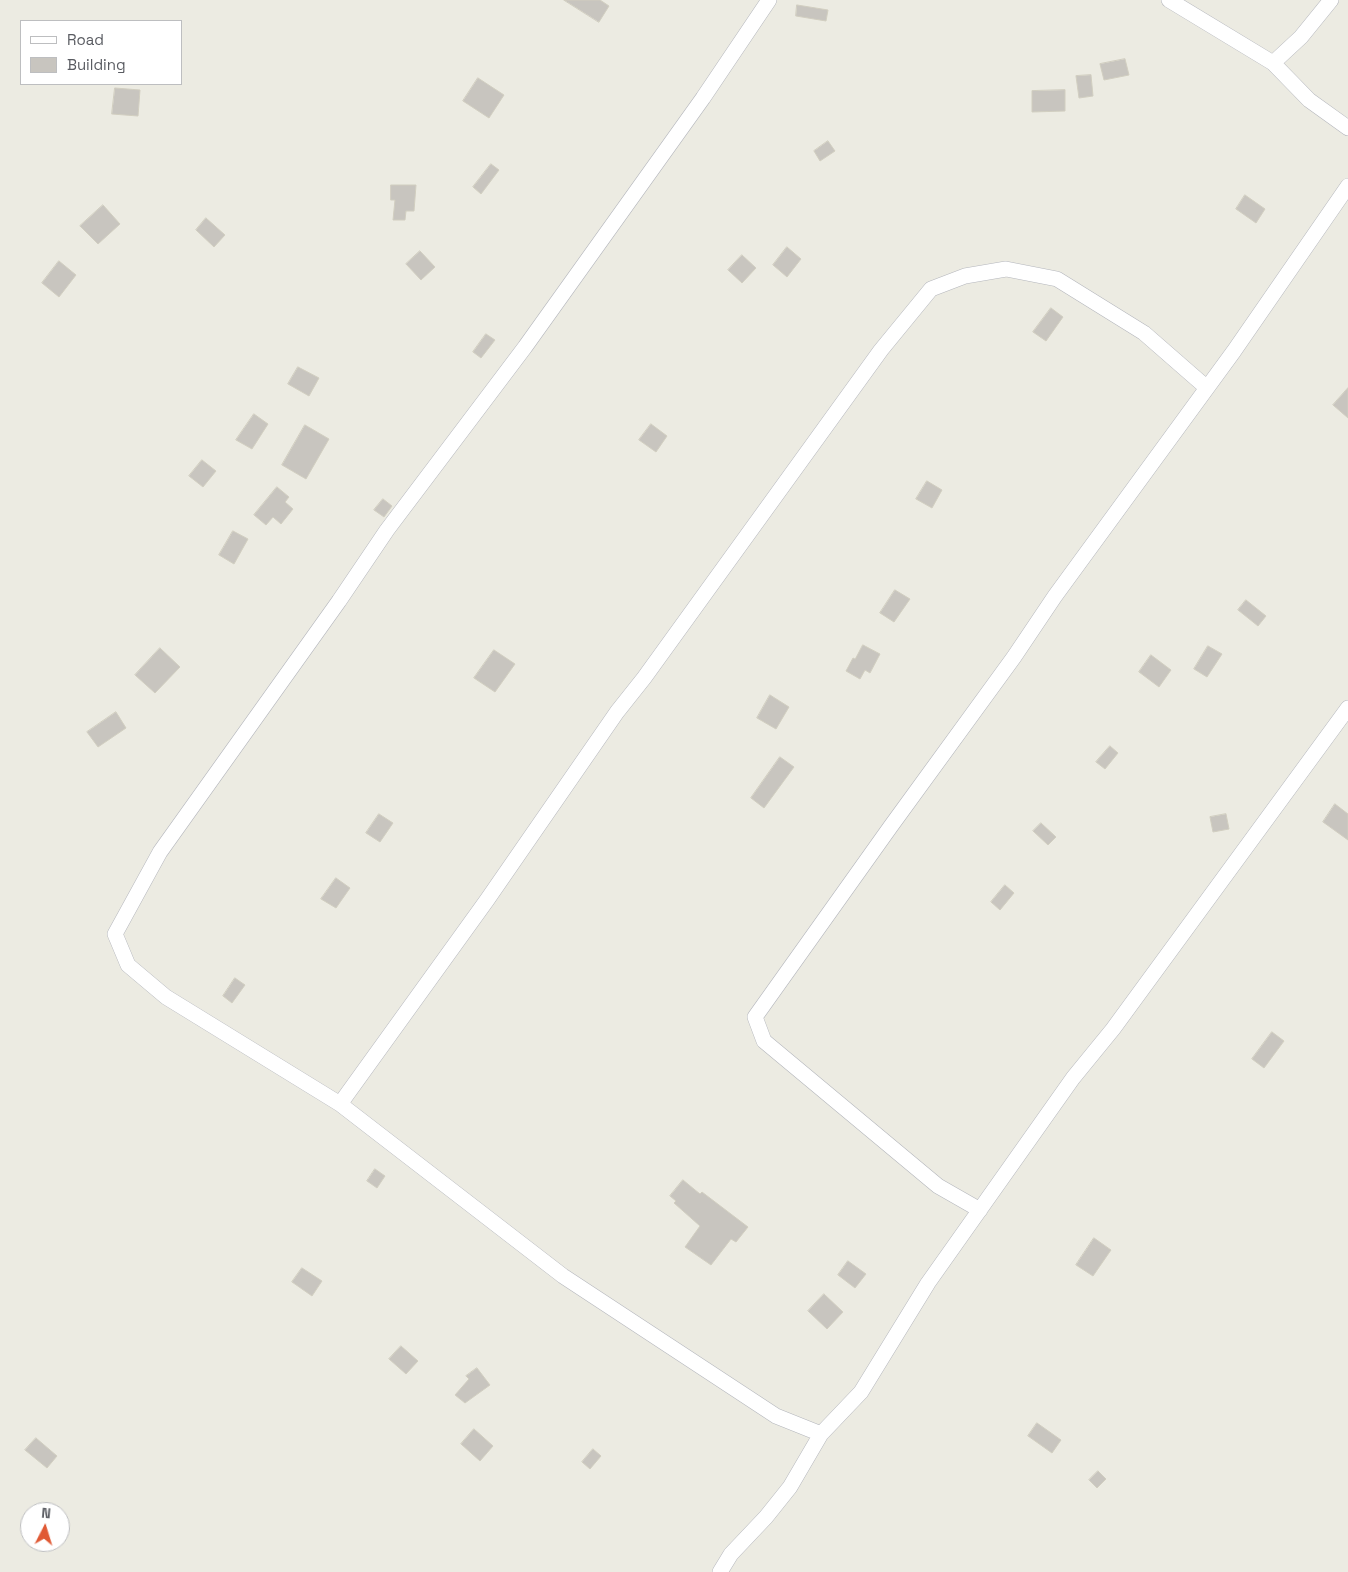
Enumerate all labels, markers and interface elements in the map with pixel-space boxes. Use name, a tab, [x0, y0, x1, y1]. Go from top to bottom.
legend	[20, 20, 182, 85]
text: Road	[67, 30, 104, 49]
text: Building	[67, 55, 126, 74]
north arrow	[20, 1502, 70, 1552]
text: N	[41, 1504, 52, 1522]

